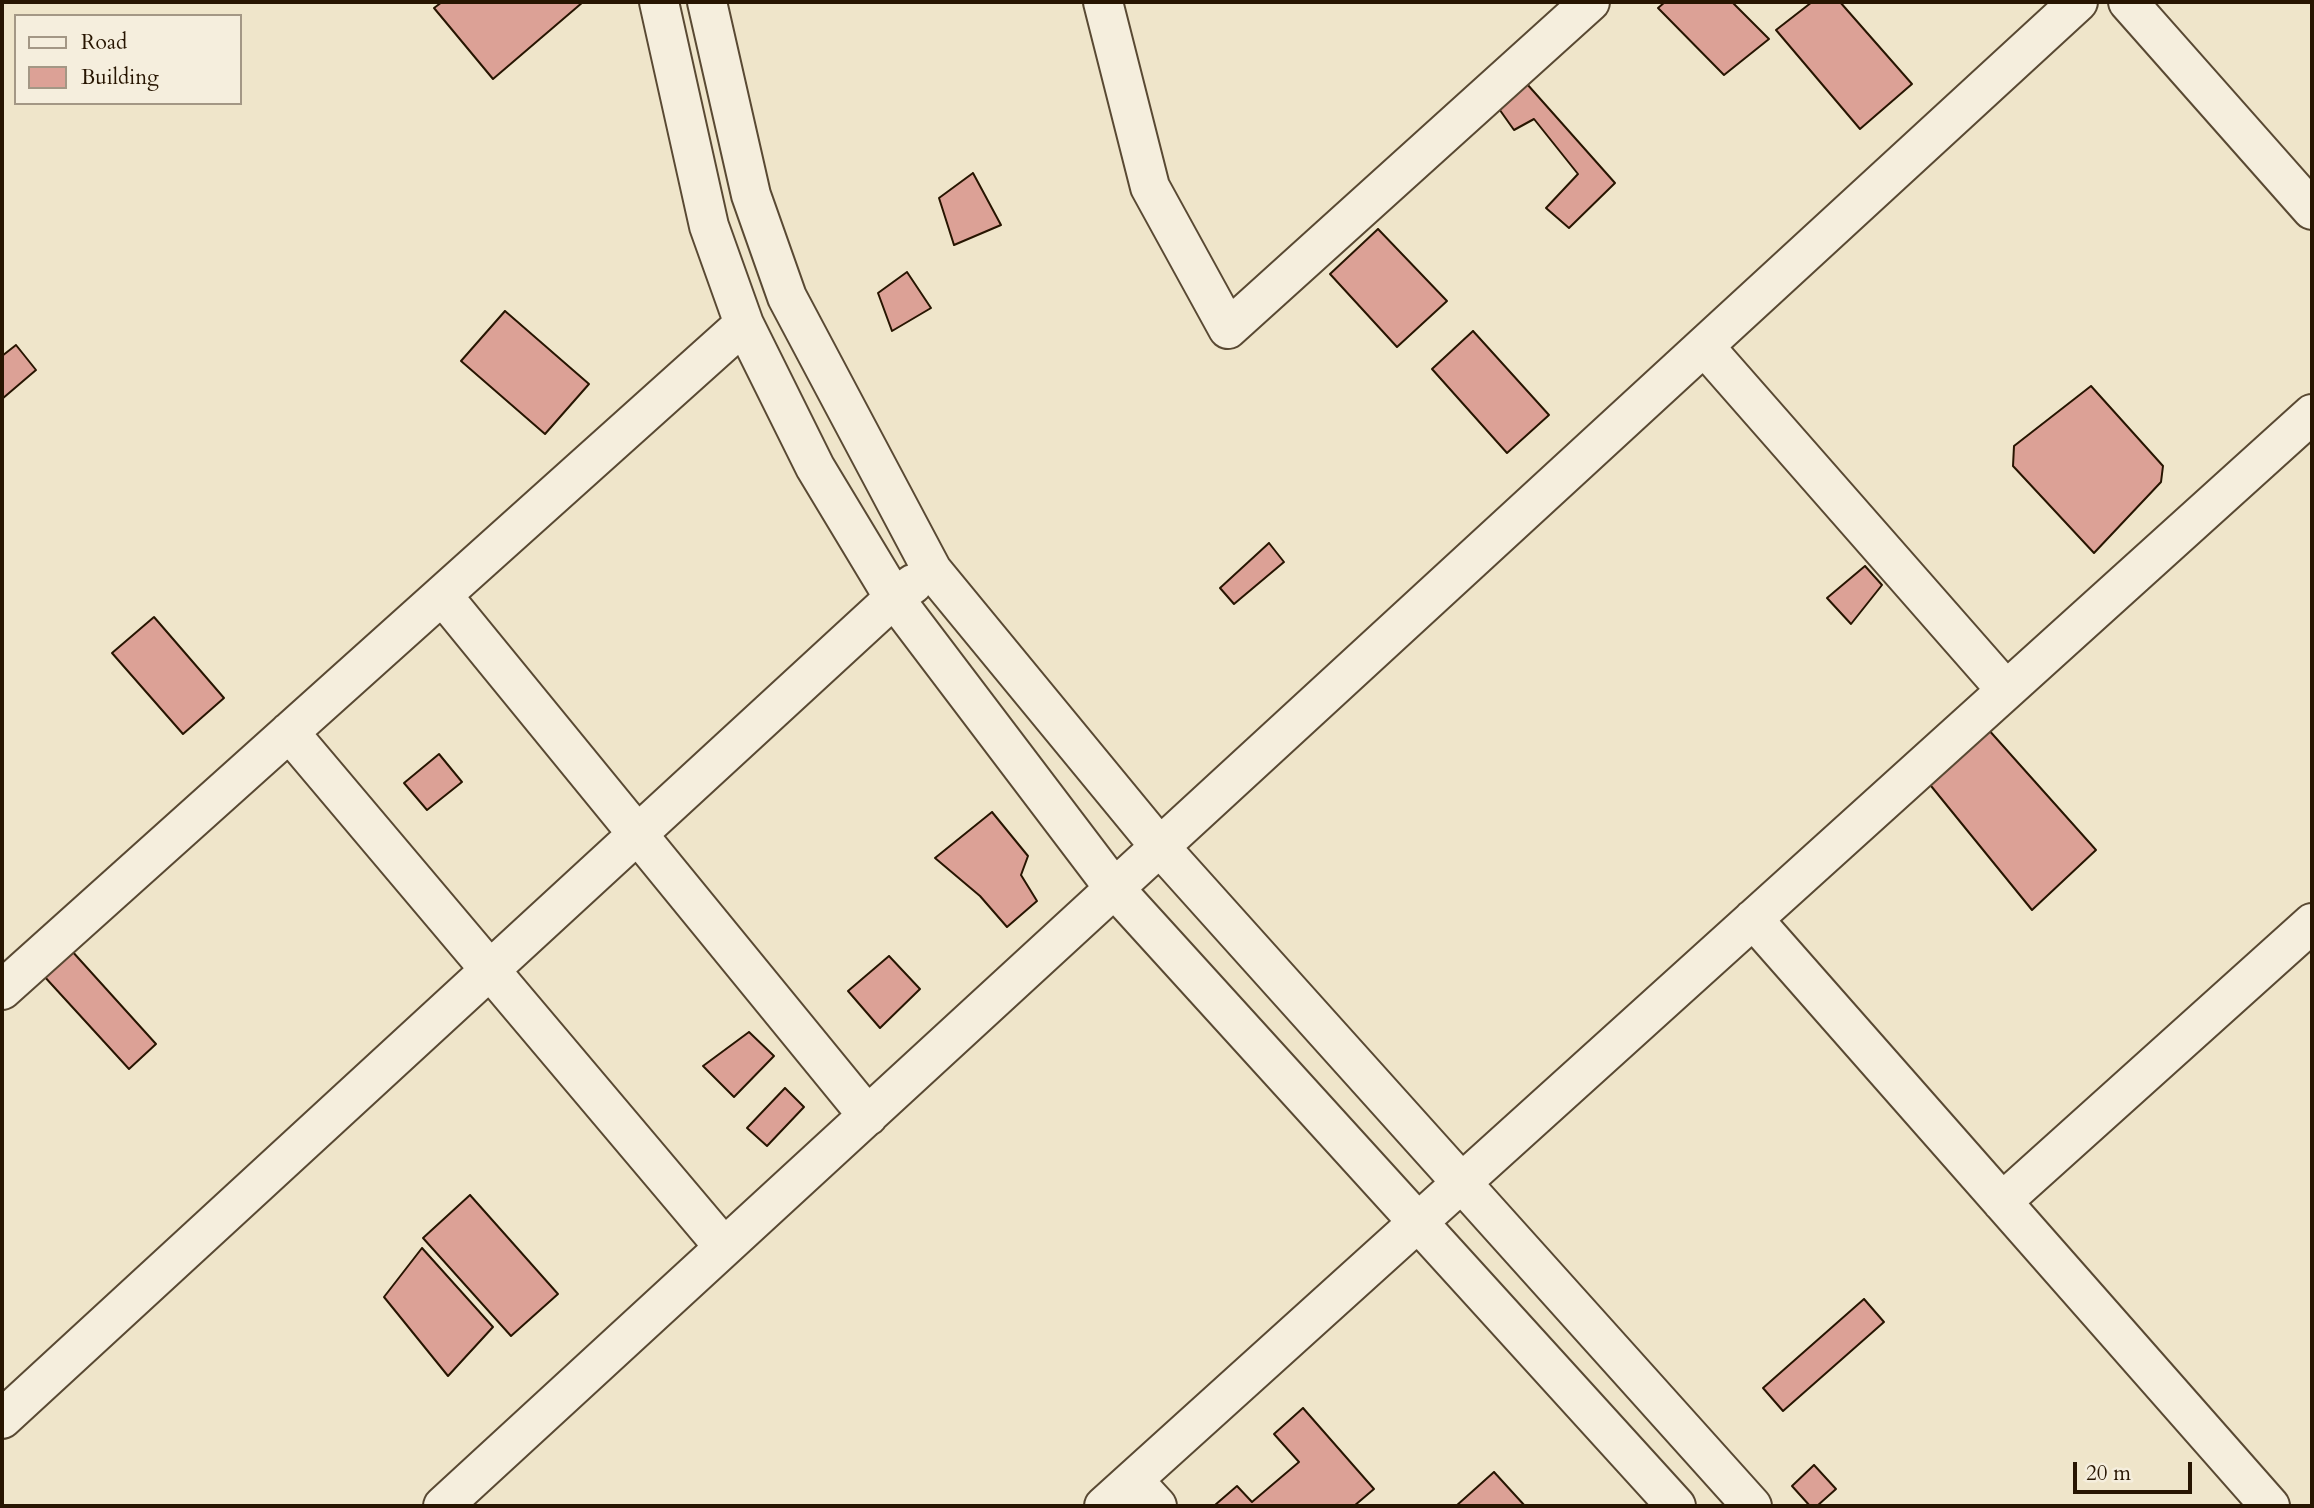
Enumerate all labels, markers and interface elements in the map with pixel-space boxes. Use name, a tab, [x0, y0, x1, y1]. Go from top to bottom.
legend	[14, 14, 242, 105]
text: Road	[81, 28, 127, 57]
text: Building	[81, 63, 159, 92]
scale bar	[2076, 1448, 2195, 1492]
text: 20 m	[2086, 1459, 2131, 1488]

